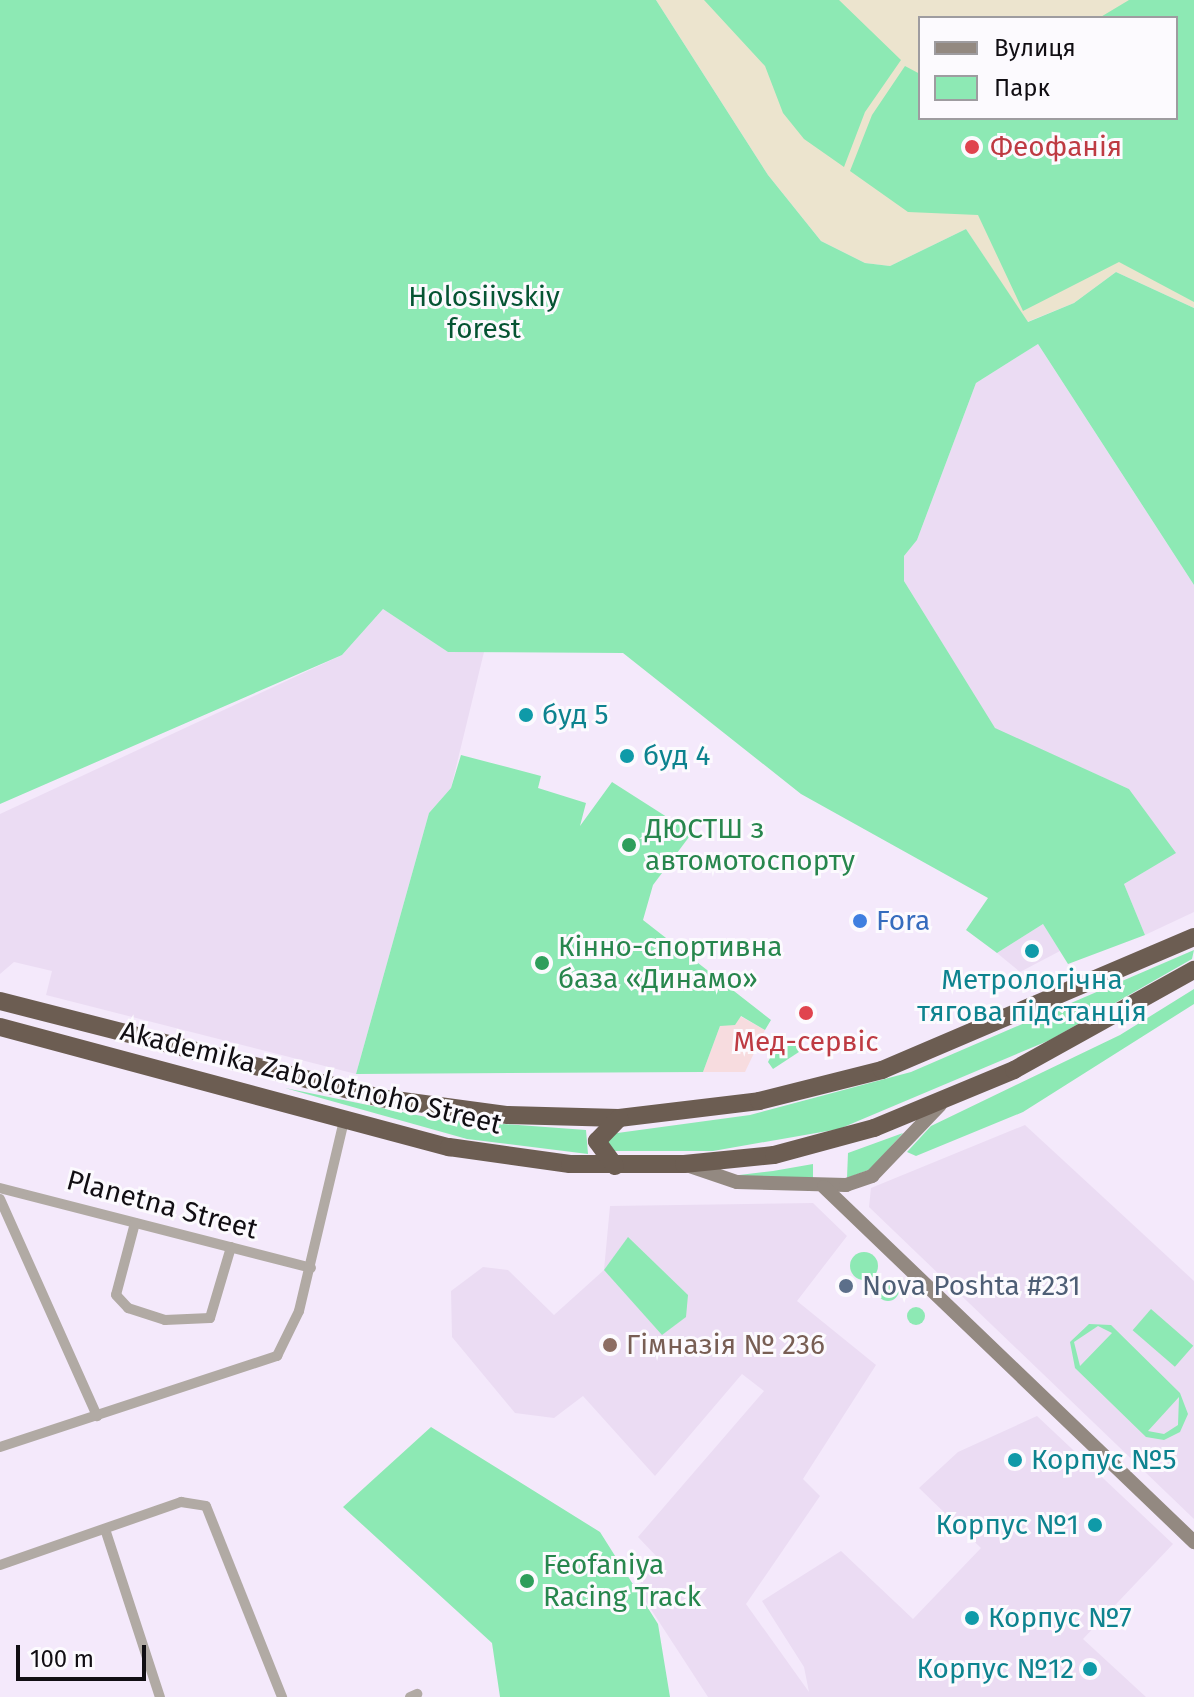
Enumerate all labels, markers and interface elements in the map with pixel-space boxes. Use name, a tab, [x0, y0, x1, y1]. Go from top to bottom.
legend	[918, 16, 1178, 120]
text: Вулиця	[994, 34, 1076, 62]
text: Парк	[994, 74, 1050, 102]
place label: Феофанія	[990, 130, 1122, 164]
marker: Феофанія	[961, 136, 983, 158]
park label: Holosiivskiy forest	[408, 280, 560, 346]
place label: буд 5	[542, 698, 609, 732]
marker: буд 5	[517, 706, 535, 724]
place label: буд 4	[643, 739, 711, 773]
marker: буд 4	[618, 747, 636, 765]
place label: ДЮСТШ з автомотоспорту	[645, 812, 855, 878]
marker: ДЮСТШ з автомотоспорту	[620, 836, 638, 854]
place label: Fora	[876, 904, 930, 938]
marker: Fora	[851, 912, 869, 930]
place label: Кінно-спортивна база «Динамо»	[558, 930, 782, 996]
marker: Метрологічна тягова підстанція	[1023, 942, 1041, 960]
marker: Кінно-спортивна база «Динамо»	[533, 954, 551, 972]
place label: Метрологічна тягова підстанція	[917, 963, 1147, 1029]
marker: Мед-сервіс	[797, 1004, 815, 1022]
street label: Akademika Zabolotnoho Street	[117, 1014, 505, 1142]
place label: Мед-сервіс	[733, 1025, 879, 1059]
street label: Planetna Street	[63, 1163, 261, 1247]
place label: Nova Poshta #231	[862, 1269, 1081, 1303]
marker: Nova Poshta #231	[837, 1277, 855, 1295]
place label: Гімназія № 236	[626, 1328, 825, 1362]
marker: Гімназія № 236	[601, 1336, 619, 1354]
place label: Корпус №5	[1031, 1443, 1177, 1477]
marker: Корпус №5	[1006, 1451, 1024, 1469]
place label: Корпус №1	[935, 1508, 1079, 1542]
marker: Корпус №1	[1086, 1516, 1104, 1534]
place label: Feofaniya Racing Track	[543, 1548, 701, 1614]
marker: Feofaniya Racing Track	[518, 1572, 536, 1590]
place label: Корпус №7	[988, 1601, 1132, 1635]
marker: Корпус №7	[963, 1609, 981, 1627]
scale bar	[20, 1629, 150, 1679]
text: 100 m	[30, 1645, 94, 1673]
place label: Корпус №12	[917, 1652, 1074, 1686]
marker: Корпус №12	[1081, 1660, 1099, 1678]

